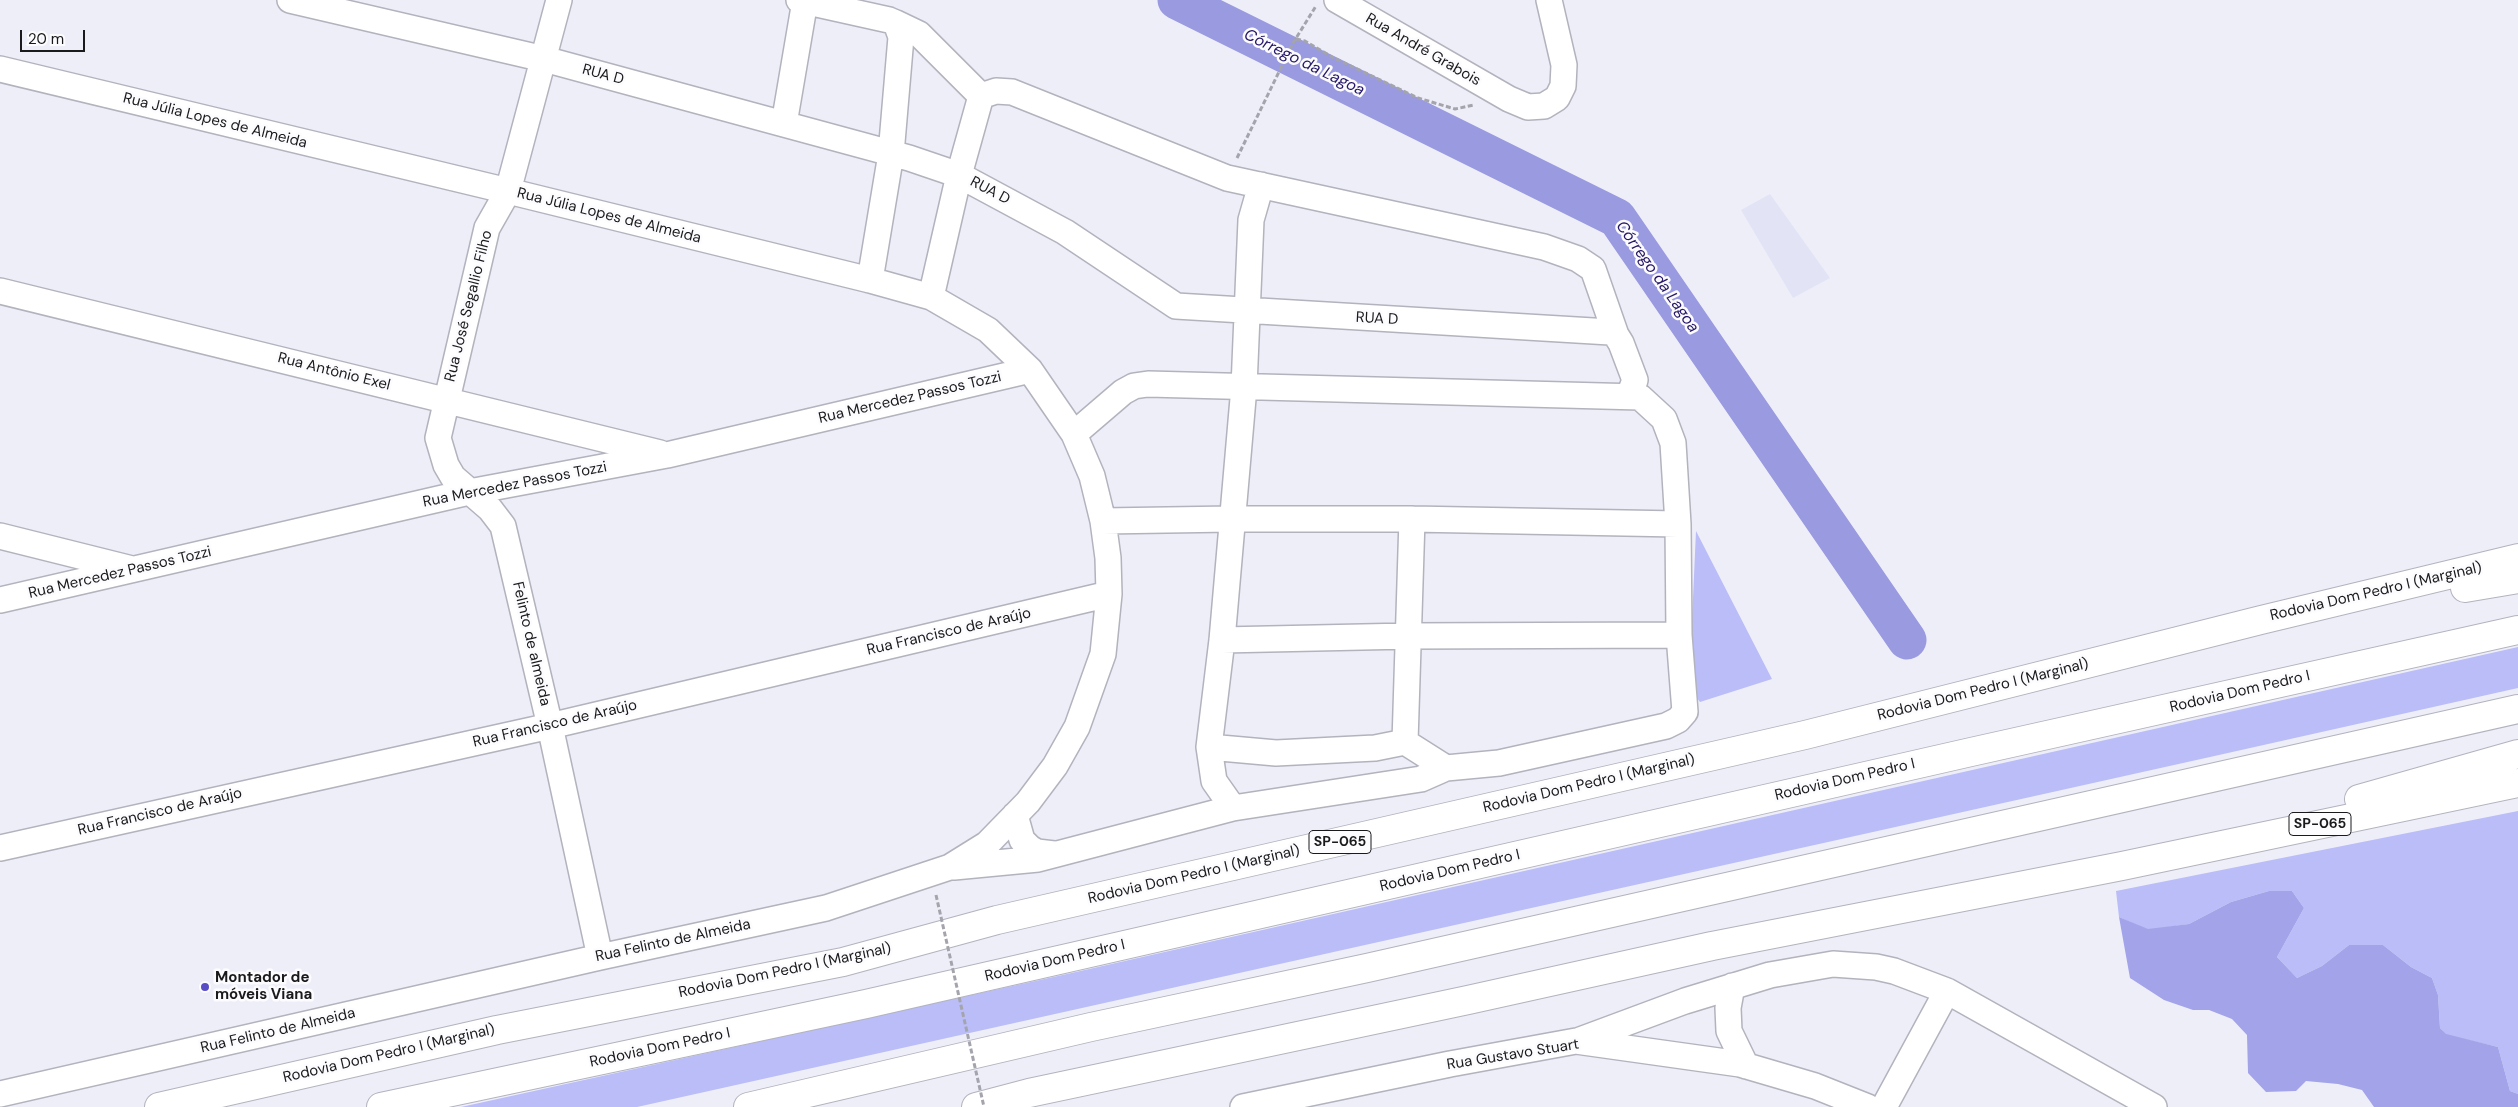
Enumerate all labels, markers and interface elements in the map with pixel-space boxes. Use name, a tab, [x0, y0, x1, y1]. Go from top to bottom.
street label: Rua André Grabois	[1362, 10, 1484, 90]
scale bar	[22, 20, 88, 52]
water label: Córrego da Lagoa	[1241, 25, 1367, 101]
text: 20 m	[28, 29, 64, 49]
street label: RUA D	[580, 61, 626, 89]
street label: Rua Júlia Lopes de Almeida	[121, 89, 309, 153]
street label: RUA D	[967, 173, 1013, 209]
street label: Rua Júlia Lopes de Almeida	[515, 184, 703, 248]
water label: Córrego da Lagoa	[1611, 217, 1703, 337]
street label: Rua José Segallio Filho	[441, 228, 497, 384]
street label: RUA D	[1355, 309, 1399, 329]
street label: Rua Antônio Exel	[276, 349, 392, 395]
street label: Rua Mercedez Passos Tozzi	[817, 368, 1003, 428]
street label: Rua Mercedez Passos Tozzi	[421, 458, 609, 512]
street label: Rua Mercedez Passos Tozzi	[27, 543, 213, 603]
street label: Rodovia Dom Pedro I (Marginal)	[2268, 559, 2484, 625]
street label: Felinto de almeida	[508, 580, 554, 708]
street label: Rua Francisco de Araújo	[865, 604, 1033, 660]
street label: Rodovia Dom Pedro I (Marginal)	[1876, 655, 2090, 725]
street label: Rodovia Dom Pedro I	[2168, 667, 2312, 717]
street label: Rua Francisco de Araújo	[471, 696, 639, 752]
street label: Rodovia Dom Pedro I (Marginal)	[1481, 751, 1697, 817]
street label: Rodovia Dom Pedro I	[1773, 755, 1917, 805]
street label: Rua Francisco de Araújo	[76, 784, 244, 840]
road number: SP-065	[2289, 812, 2351, 836]
road number: SP-065	[1309, 830, 1371, 854]
street label: Rodovia Dom Pedro I (Marginal)	[1086, 842, 1302, 908]
street label: Rodovia Dom Pedro I	[1378, 846, 1522, 896]
street label: Rua Felinto de Almeida	[594, 916, 752, 966]
street label: Rodovia Dom Pedro I	[983, 936, 1127, 986]
street label: Rodovia Dom Pedro I (Marginal)	[677, 940, 893, 1002]
place label: Montador de móveis Viana	[215, 969, 312, 1004]
marker: Montador de móveis Viana	[199, 981, 211, 993]
street label: Rua Felinto de Almeida	[199, 1004, 357, 1058]
street label: Rodovia Dom Pedro I (Marginal)	[281, 1021, 497, 1087]
street label: Rodovia Dom Pedro I	[588, 1024, 732, 1072]
street label: Rua Gustavo Stuart	[1446, 1036, 1580, 1074]

